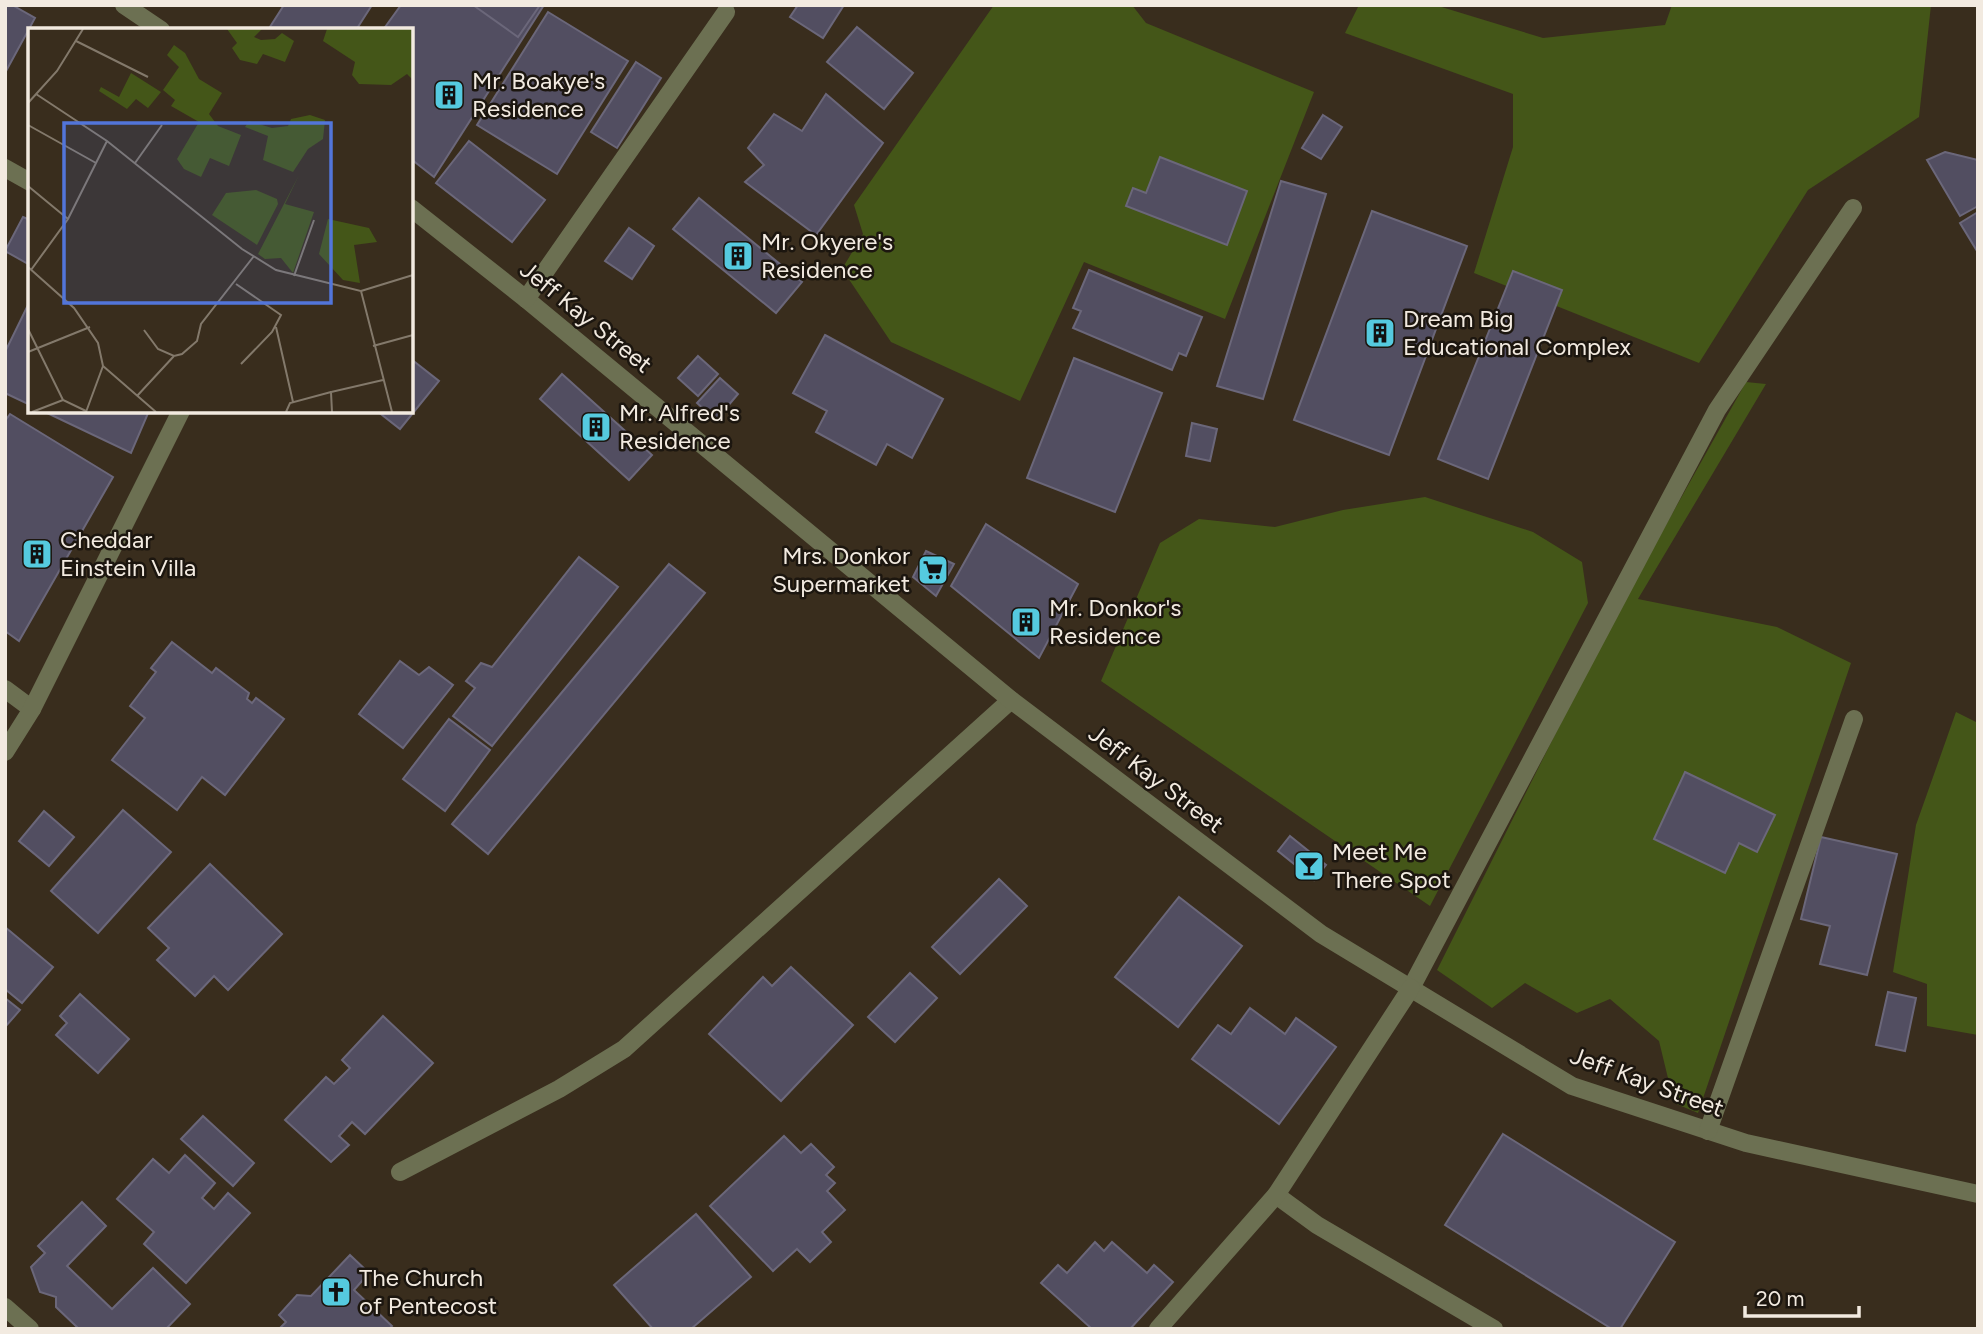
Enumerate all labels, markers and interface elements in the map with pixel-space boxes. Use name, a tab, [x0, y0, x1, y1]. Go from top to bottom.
inset map	[28, 28, 413, 413]
place label: Mr. Boakye's Residence	[472, 66, 605, 123]
building icon: Mr. Boakye's Residence	[432, 78, 466, 112]
place label: Mr. Okyere's Residence	[761, 227, 893, 284]
building icon: Mr. Okyere's Residence	[721, 239, 755, 273]
street label: Jeff Kay Street	[514, 255, 658, 379]
place label: Dream Big Educational Complex	[1403, 304, 1631, 361]
building icon: Dream Big Educational Complex	[1363, 316, 1397, 350]
place label: Mr. Alfred's Residence	[619, 398, 740, 455]
building icon: Mr. Alfred's Residence	[579, 410, 613, 444]
place label: Cheddar Einstein Villa	[60, 525, 196, 582]
building icon: Cheddar Einstein Villa	[20, 537, 54, 571]
place label: Mrs. Donkor Supermarket	[772, 541, 910, 598]
supermarket icon: Mrs. Donkor Supermarket	[916, 553, 950, 587]
place label: Mr. Donkor's Residence	[1049, 593, 1182, 650]
building icon: Mr. Donkor's Residence	[1009, 605, 1043, 639]
street label: Jeff Kay Street	[1083, 718, 1229, 839]
place label: Meet Me There Spot	[1332, 837, 1451, 894]
bar icon: Meet Me There Spot	[1292, 849, 1326, 883]
street label: Jeff Kay Street	[1566, 1040, 1728, 1123]
place label: The Church of Pentecost	[359, 1263, 497, 1320]
scale bar	[1745, 1274, 1859, 1318]
church icon: The Church of Pentecost	[319, 1275, 353, 1309]
text: 20 m	[1756, 1286, 1804, 1311]

